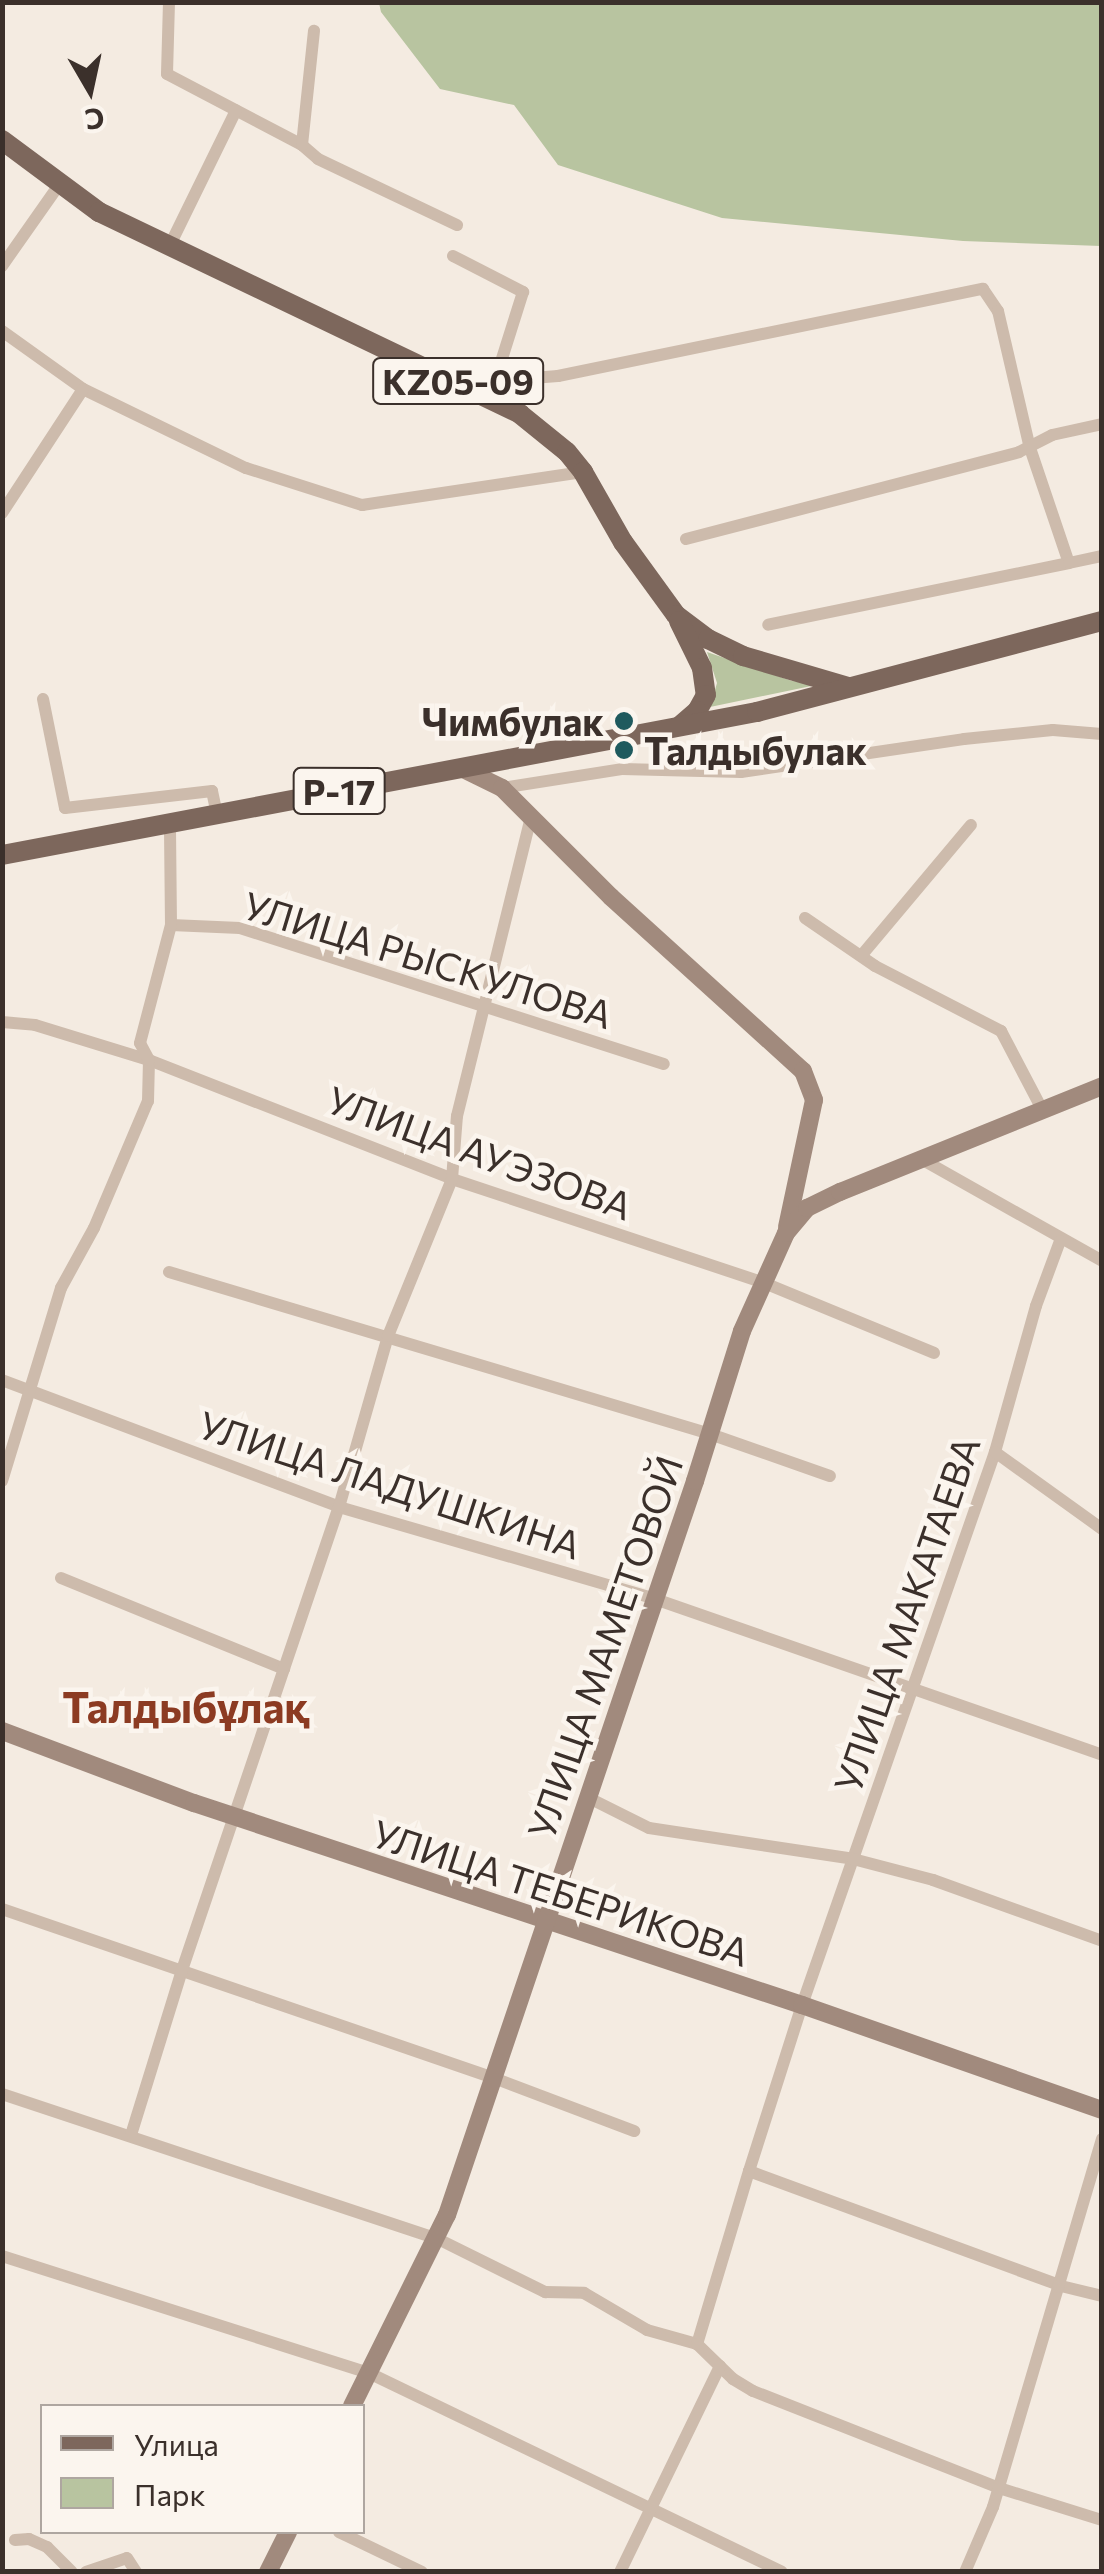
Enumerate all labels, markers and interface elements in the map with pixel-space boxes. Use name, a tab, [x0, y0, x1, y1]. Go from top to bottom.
north arrow	[40, 40, 140, 140]
text: С	[83, 101, 107, 138]
road number: KZ05-09	[370, 351, 546, 411]
place label: Чимбулак	[422, 698, 604, 744]
marker: Чимбулак	[613, 710, 635, 732]
place label: Талдыбулак	[644, 727, 867, 773]
marker: Талдыбулак	[613, 739, 635, 761]
road number: P-17	[292, 761, 386, 821]
street label: УЛИЦА РЫСКУЛОВА	[238, 881, 618, 1037]
street label: УЛИЦА АУЭЗОВА	[321, 1076, 639, 1228]
street label: УЛИЦА ЛАДУШКИНА	[193, 1401, 587, 1567]
street label: УЛИЦА МАКАТАЕВА	[824, 1430, 988, 1798]
street label: УЛИЦА МАМЕТОВОЙ	[517, 1450, 691, 1844]
district label: Талдыбұлақ	[62, 1681, 310, 1731]
street label: УЛИЦА ТЕБЕРИКОВА	[367, 1810, 755, 1974]
legend	[40, 2404, 365, 2534]
text: Улица	[134, 2425, 219, 2462]
text: Парк	[134, 2475, 206, 2512]

